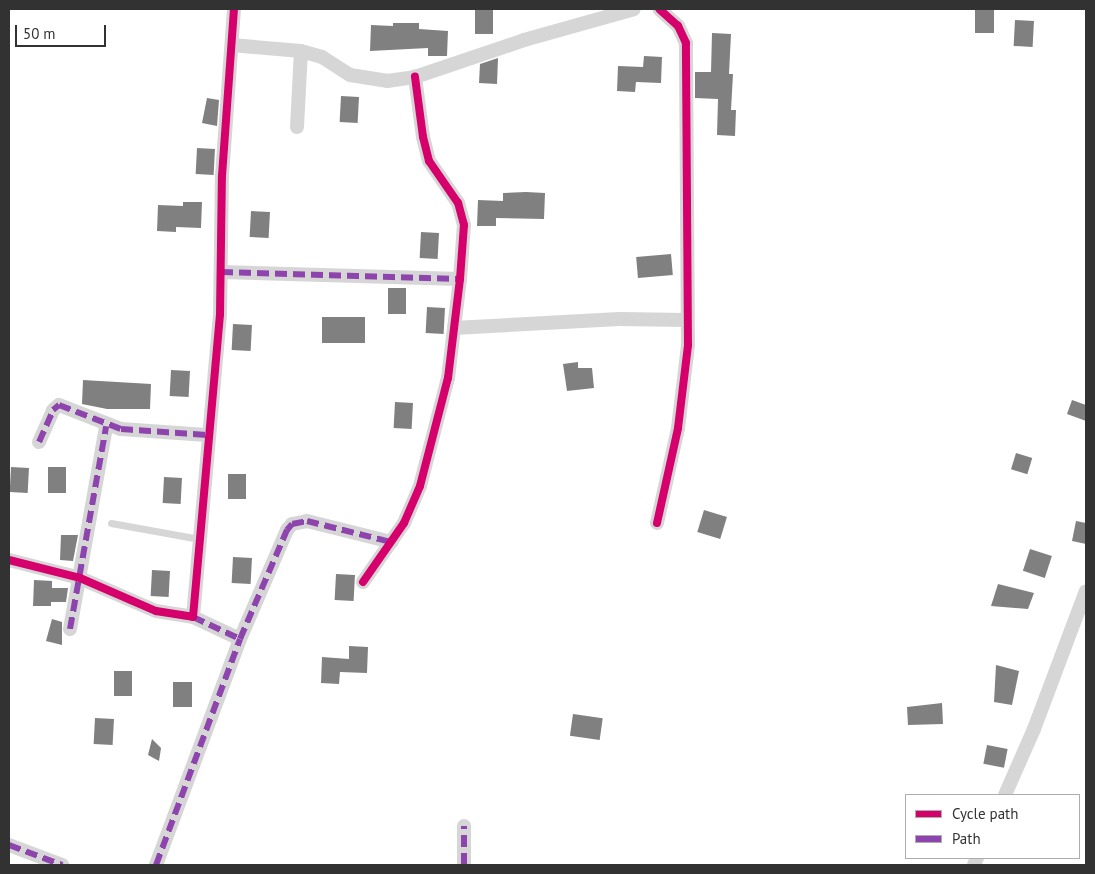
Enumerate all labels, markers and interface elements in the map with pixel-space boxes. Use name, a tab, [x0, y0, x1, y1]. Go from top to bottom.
scale bar	[18, 15, 109, 47]
text: 50 m	[23, 24, 56, 43]
legend	[905, 794, 1080, 859]
text: Cycle path	[952, 804, 1018, 823]
text: Path	[952, 829, 981, 848]

